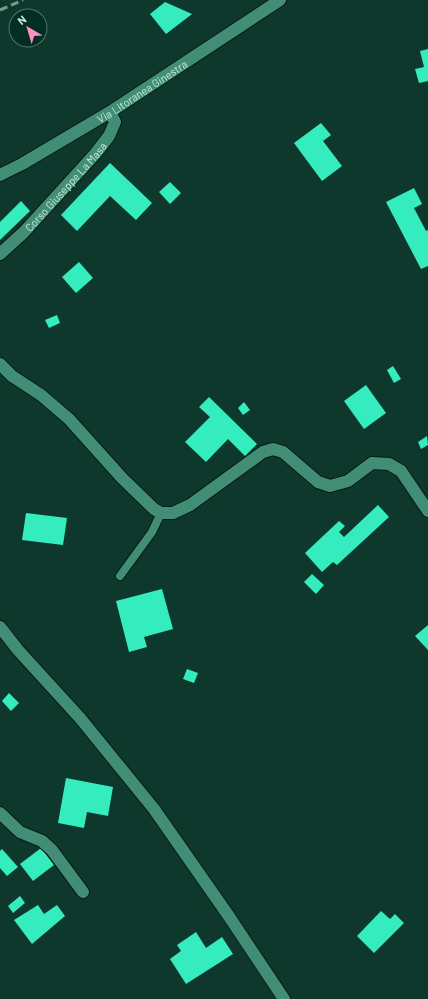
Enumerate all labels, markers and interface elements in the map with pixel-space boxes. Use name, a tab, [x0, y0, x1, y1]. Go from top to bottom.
north arrow	[8, 8, 48, 48]
text: N	[15, 12, 28, 27]
street label: Via Litoranea Ginestra	[94, 57, 189, 125]
street label: Corso Giuseppe La Masa	[22, 139, 109, 234]

